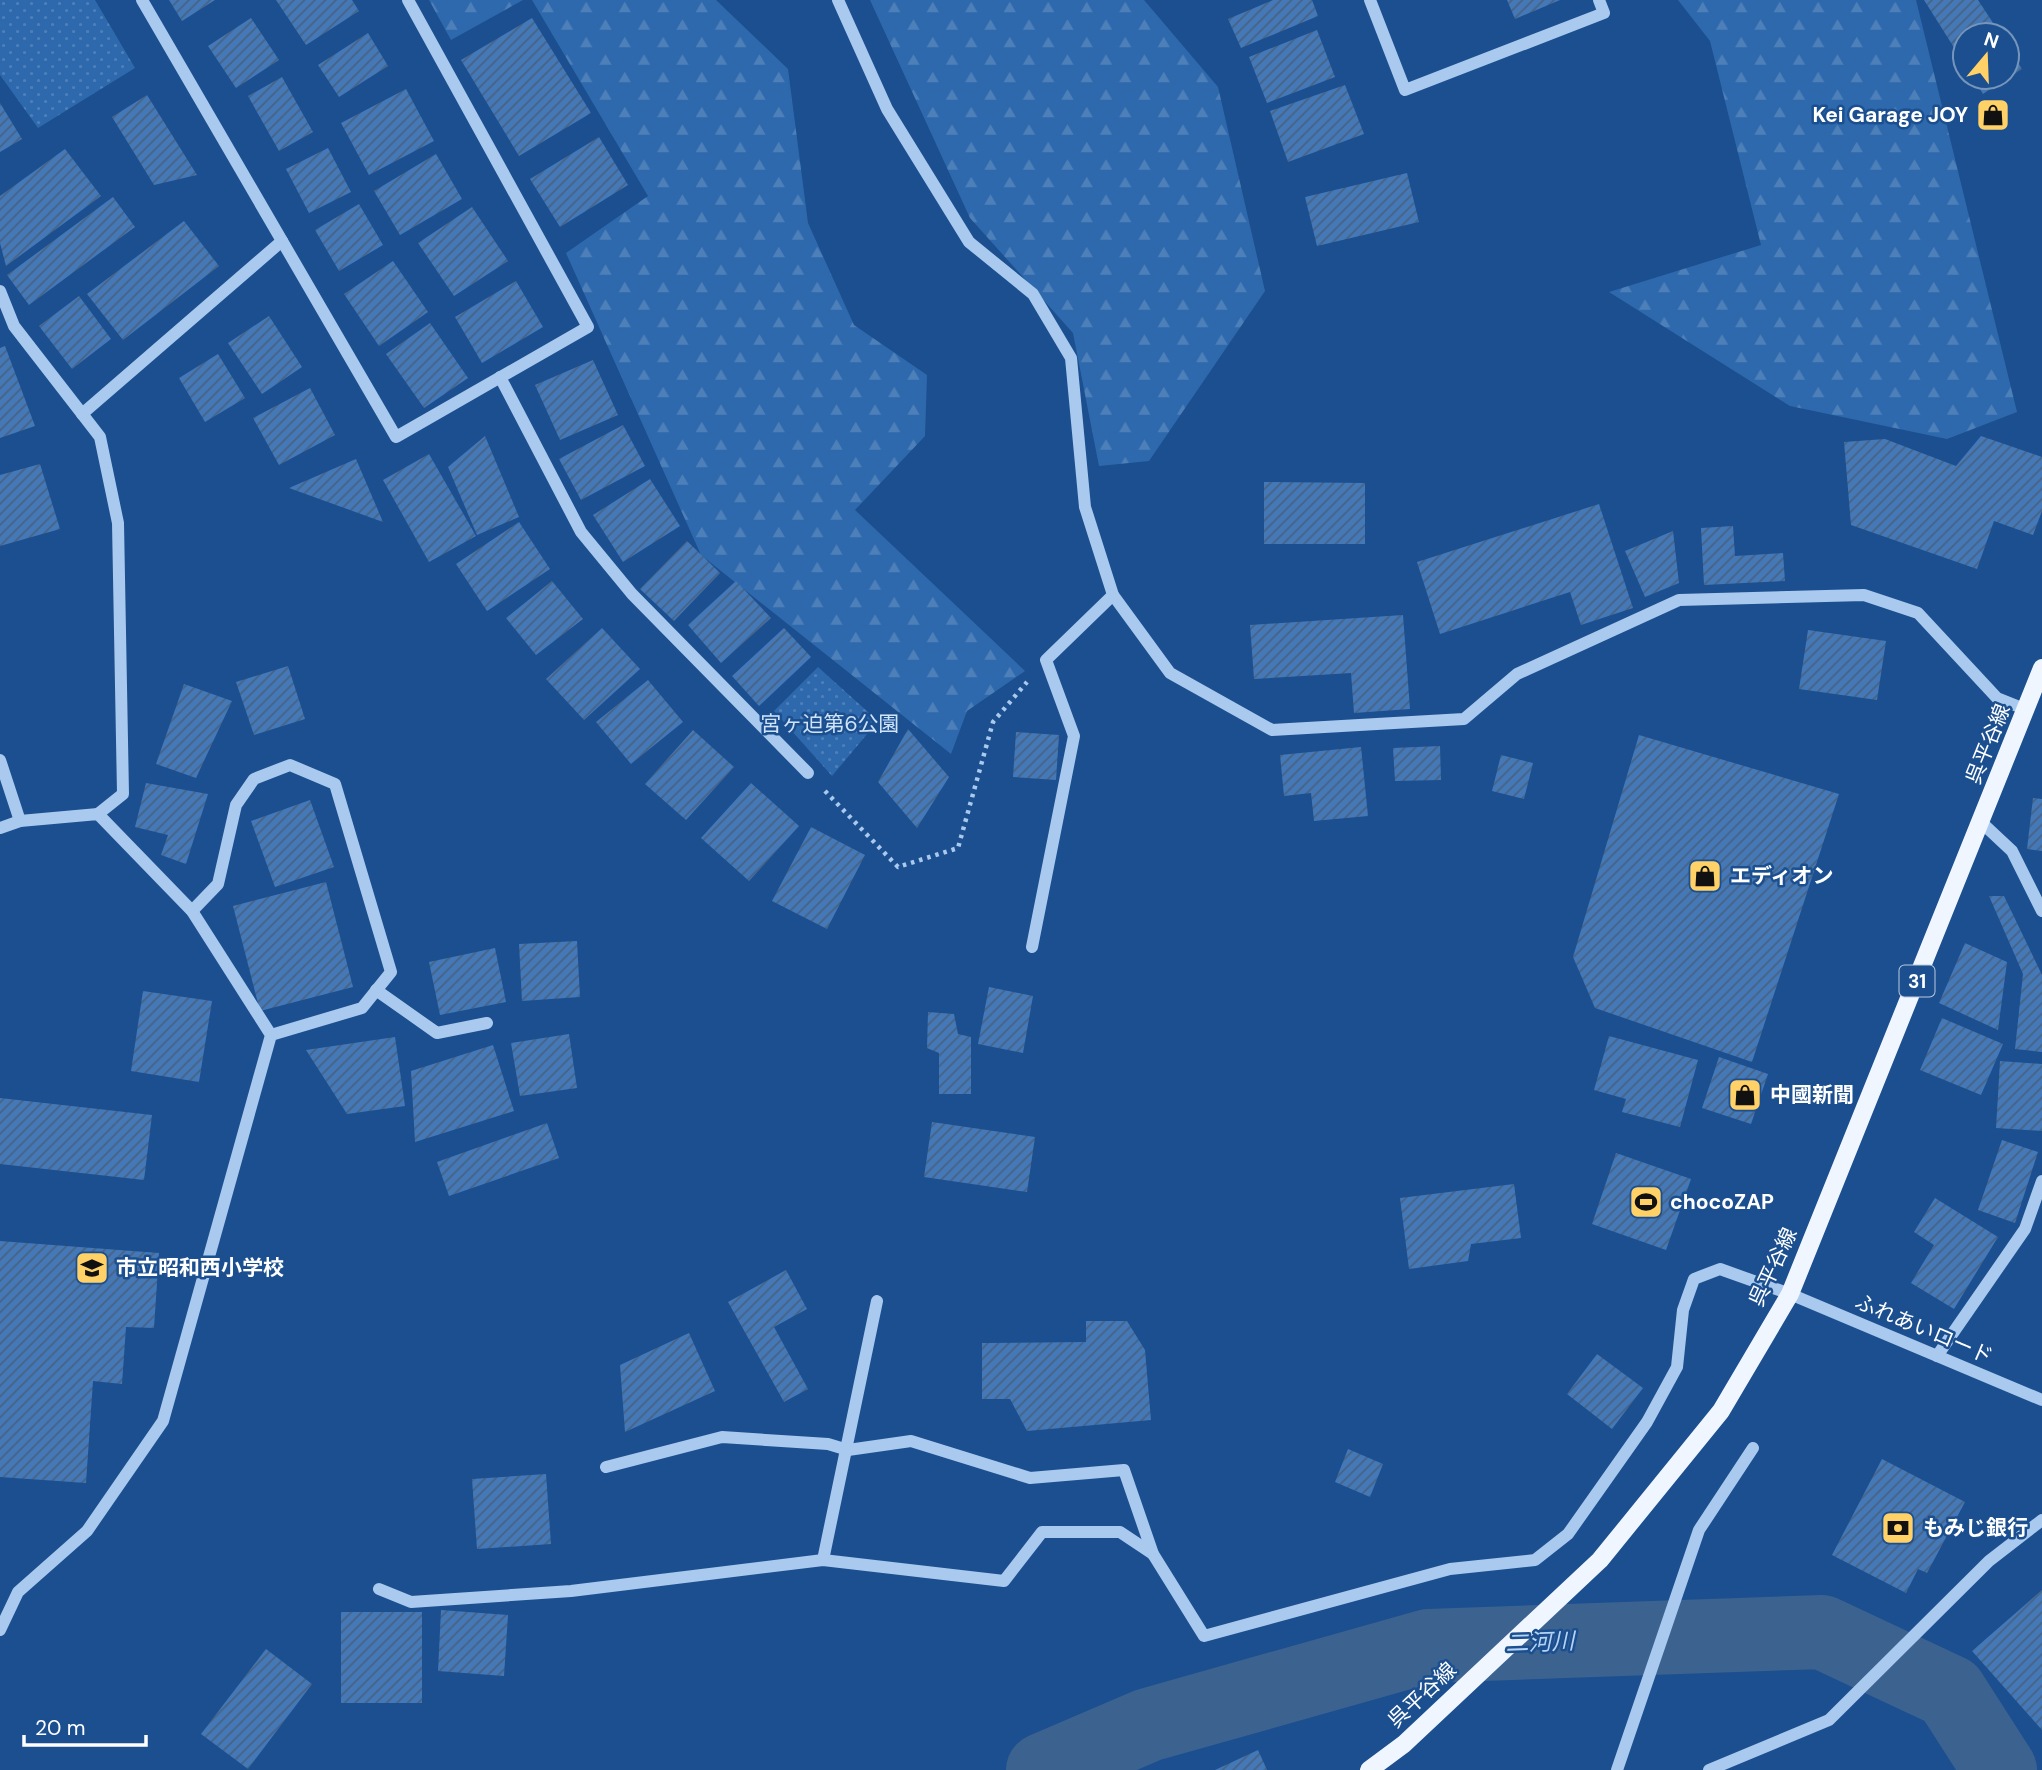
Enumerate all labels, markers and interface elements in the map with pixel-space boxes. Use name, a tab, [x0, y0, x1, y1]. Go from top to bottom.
north arrow	[1951, 21, 2021, 91]
text: N	[1981, 26, 2002, 54]
shop icon: Kei Garage JOY	[1974, 96, 2012, 134]
place label: Kei Garage JOY	[1812, 101, 1969, 129]
street label: 呉平谷線	[1959, 700, 2017, 788]
park label: 宮ヶ迫第6公園	[760, 710, 900, 738]
shop icon: エディオン	[1686, 857, 1724, 895]
place label: エディオン	[1730, 862, 1834, 890]
road number: 31	[1899, 965, 1934, 996]
shop icon: 中國新聞	[1726, 1076, 1764, 1114]
place label: 中國新聞	[1770, 1081, 1854, 1109]
sports icon: chocoZAP	[1627, 1183, 1665, 1221]
place label: chocoZAP	[1670, 1188, 1774, 1216]
street label: 呉平谷線	[1743, 1223, 1803, 1311]
school or university icon: 市立昭和西小学校	[73, 1249, 111, 1287]
place label: 市立昭和西小学校	[116, 1254, 284, 1282]
street label: ふれあいロード	[1851, 1287, 1997, 1371]
bank icon: もみじ銀行	[1879, 1509, 1917, 1547]
place label: もみじ銀行	[1923, 1514, 2028, 1542]
water label: 二河川	[1505, 1626, 1578, 1658]
street label: 呉平谷線	[1382, 1656, 1462, 1734]
scale bar	[24, 1704, 147, 1748]
text: 20 m	[35, 1714, 86, 1742]

